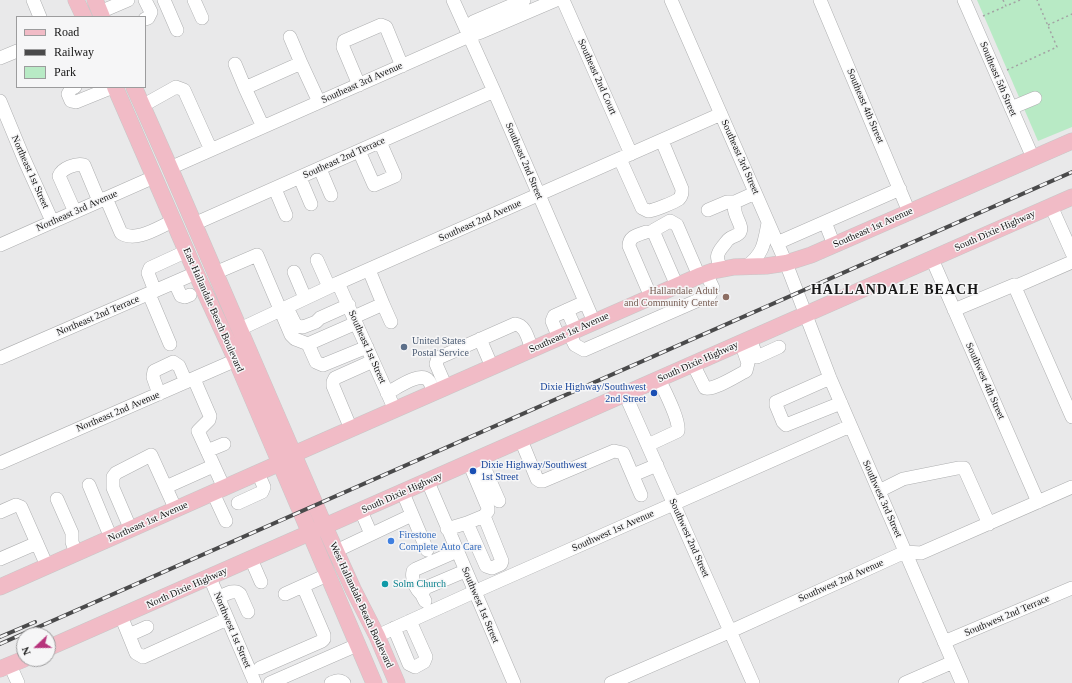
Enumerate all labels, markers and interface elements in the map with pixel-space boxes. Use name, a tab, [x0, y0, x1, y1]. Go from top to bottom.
legend	[16, 16, 146, 88]
text: Road	[54, 25, 79, 39]
street label: Southeast 2nd Court	[575, 37, 619, 117]
street label: Southeast 5th Street	[977, 40, 1019, 118]
text: Railway	[54, 45, 94, 59]
street label: Southeast 3rd Avenue	[320, 60, 404, 106]
text: Park	[54, 65, 76, 79]
street label: Southeast 4th Street	[844, 67, 886, 145]
street label: Southeast 3rd Street	[718, 118, 762, 196]
street label: Southeast 2nd Street	[502, 121, 546, 201]
street label: Northeast 1st Street	[8, 134, 52, 210]
street label: Southeast 2nd Terrace	[301, 134, 387, 182]
street label: Northeast 3rd Avenue	[35, 188, 119, 234]
street label: Southeast 2nd Avenue	[437, 197, 523, 245]
street label: Southeast 1st Avenue	[831, 205, 915, 251]
street label: South Dixie Highway	[953, 208, 1037, 254]
street label: East Hallandale Beach Boulevard	[180, 246, 246, 374]
district label: HALLANDALE BEACH	[811, 282, 979, 298]
place label: Hallandale Adult and Community Center	[624, 285, 718, 308]
marker: Hallandale Adult and Community Center	[721, 292, 731, 302]
street label: Northeast 2nd Terrace	[55, 293, 141, 339]
street label: Southeast 1st Street	[345, 309, 389, 385]
street label: Southeast 1st Avenue	[527, 310, 611, 356]
place label: United States Postal Service	[412, 335, 469, 358]
street label: South Dixie Highway	[656, 339, 740, 385]
street label: Southwest 4th Street	[963, 341, 1007, 421]
marker: United States Postal Service	[399, 342, 409, 352]
place label: Dixie Highway/Southwest 2nd Street	[540, 381, 646, 404]
marker: Dixie Highway/Southwest 2nd Street	[649, 388, 659, 398]
street label: Northeast 2nd Avenue	[75, 389, 161, 435]
street label: Southwest 3rd Street	[860, 458, 904, 540]
place label: Dixie Highway/Southwest 1st Street	[481, 459, 587, 482]
marker: Dixie Highway/Southwest 1st Street	[468, 466, 478, 476]
street label: South Dixie Highway	[360, 470, 444, 516]
street label: Southwest 2nd Street	[666, 497, 712, 579]
street label: Northeast 1st Avenue	[106, 499, 190, 545]
street label: Southwest 1st Avenue	[570, 507, 656, 555]
place label: Firestone Complete Auto Care	[399, 529, 482, 552]
marker: Firestone Complete Auto Care	[386, 536, 396, 546]
street label: West Hallandale Beach Boulevard	[327, 540, 395, 670]
street label: Southwest 2nd Avenue	[797, 557, 885, 605]
street label: North Dixie Highway	[145, 565, 229, 611]
street label: Southwest 1st Street	[459, 565, 501, 645]
place label: Solm Church	[393, 578, 446, 590]
marker: Solm Church	[380, 579, 390, 589]
street label: Northwest 1st Street	[211, 590, 253, 670]
street label: Southwest 2nd Terrace	[963, 593, 1051, 639]
north arrow	[16, 627, 56, 667]
text: N	[19, 645, 33, 657]

